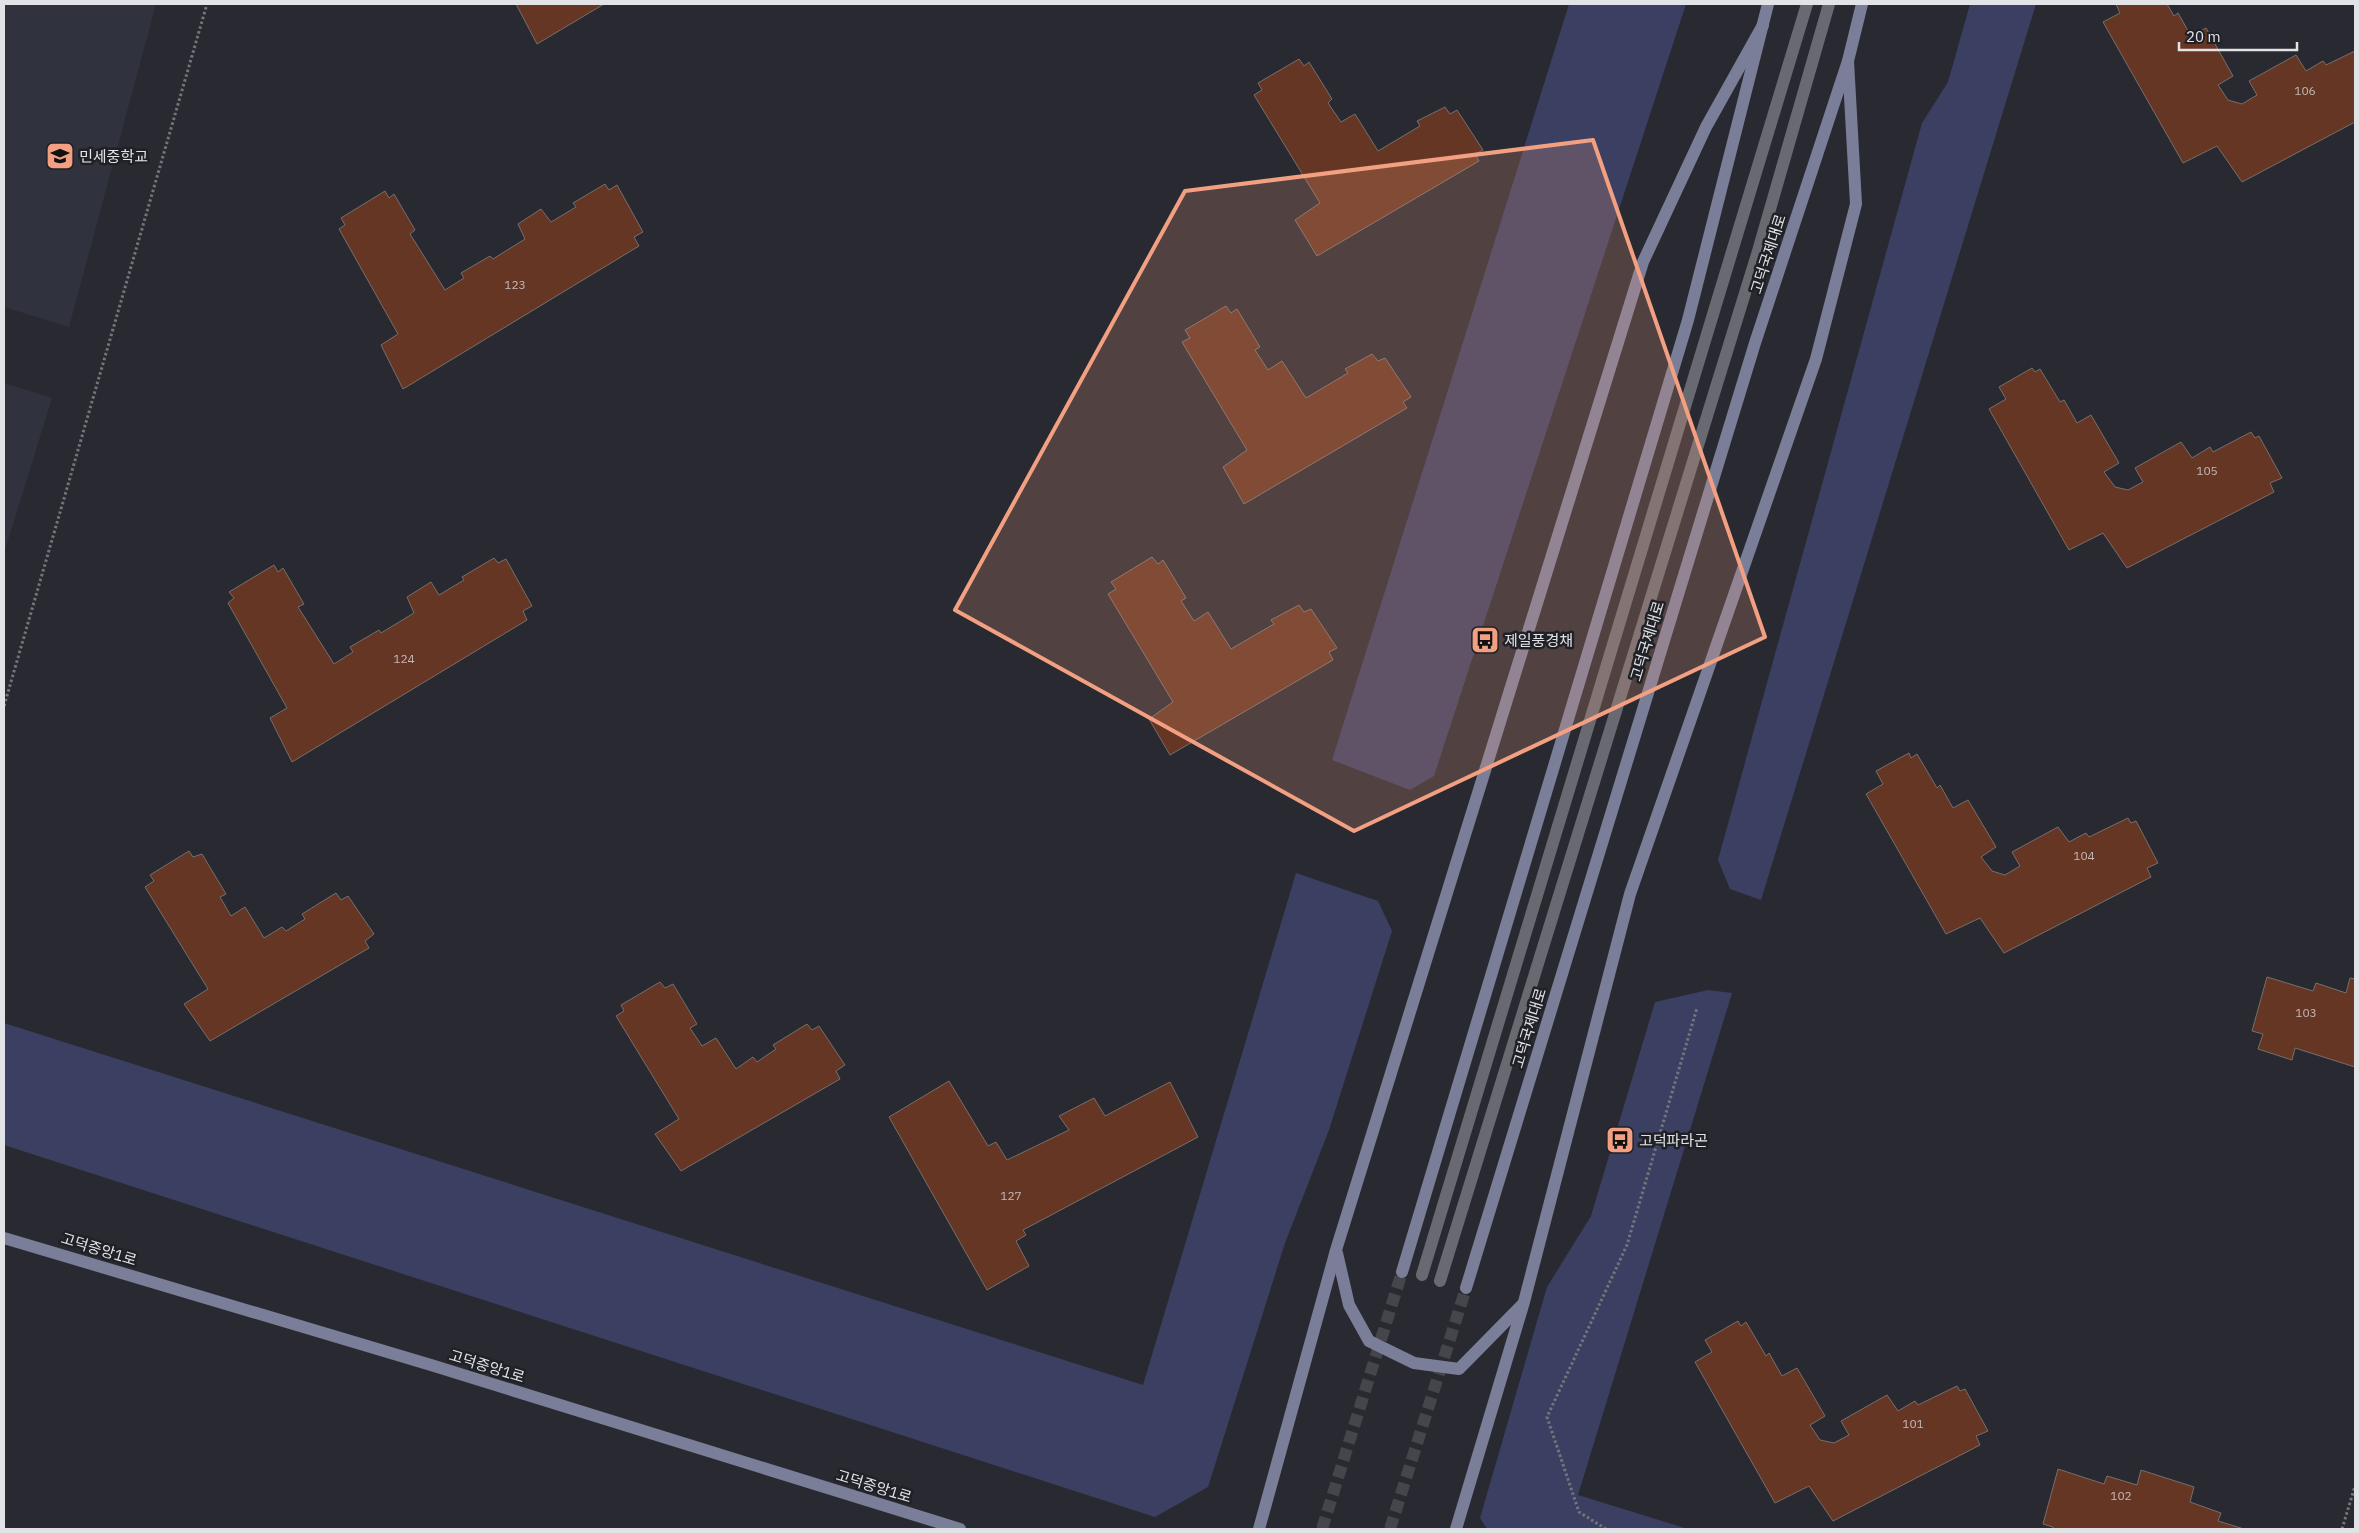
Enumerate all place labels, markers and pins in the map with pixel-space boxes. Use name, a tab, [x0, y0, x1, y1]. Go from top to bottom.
school or university icon: 민세중학교	[45, 141, 75, 171]
place label: 민세중학교	[79, 147, 148, 166]
bus stop icon: 제일풍경채	[1470, 625, 1500, 655]
place label: 제일풍경채	[1504, 631, 1573, 650]
bus stop icon: 고덕파라곤	[1605, 1125, 1635, 1155]
place label: 고덕파라곤	[1639, 1131, 1708, 1150]

